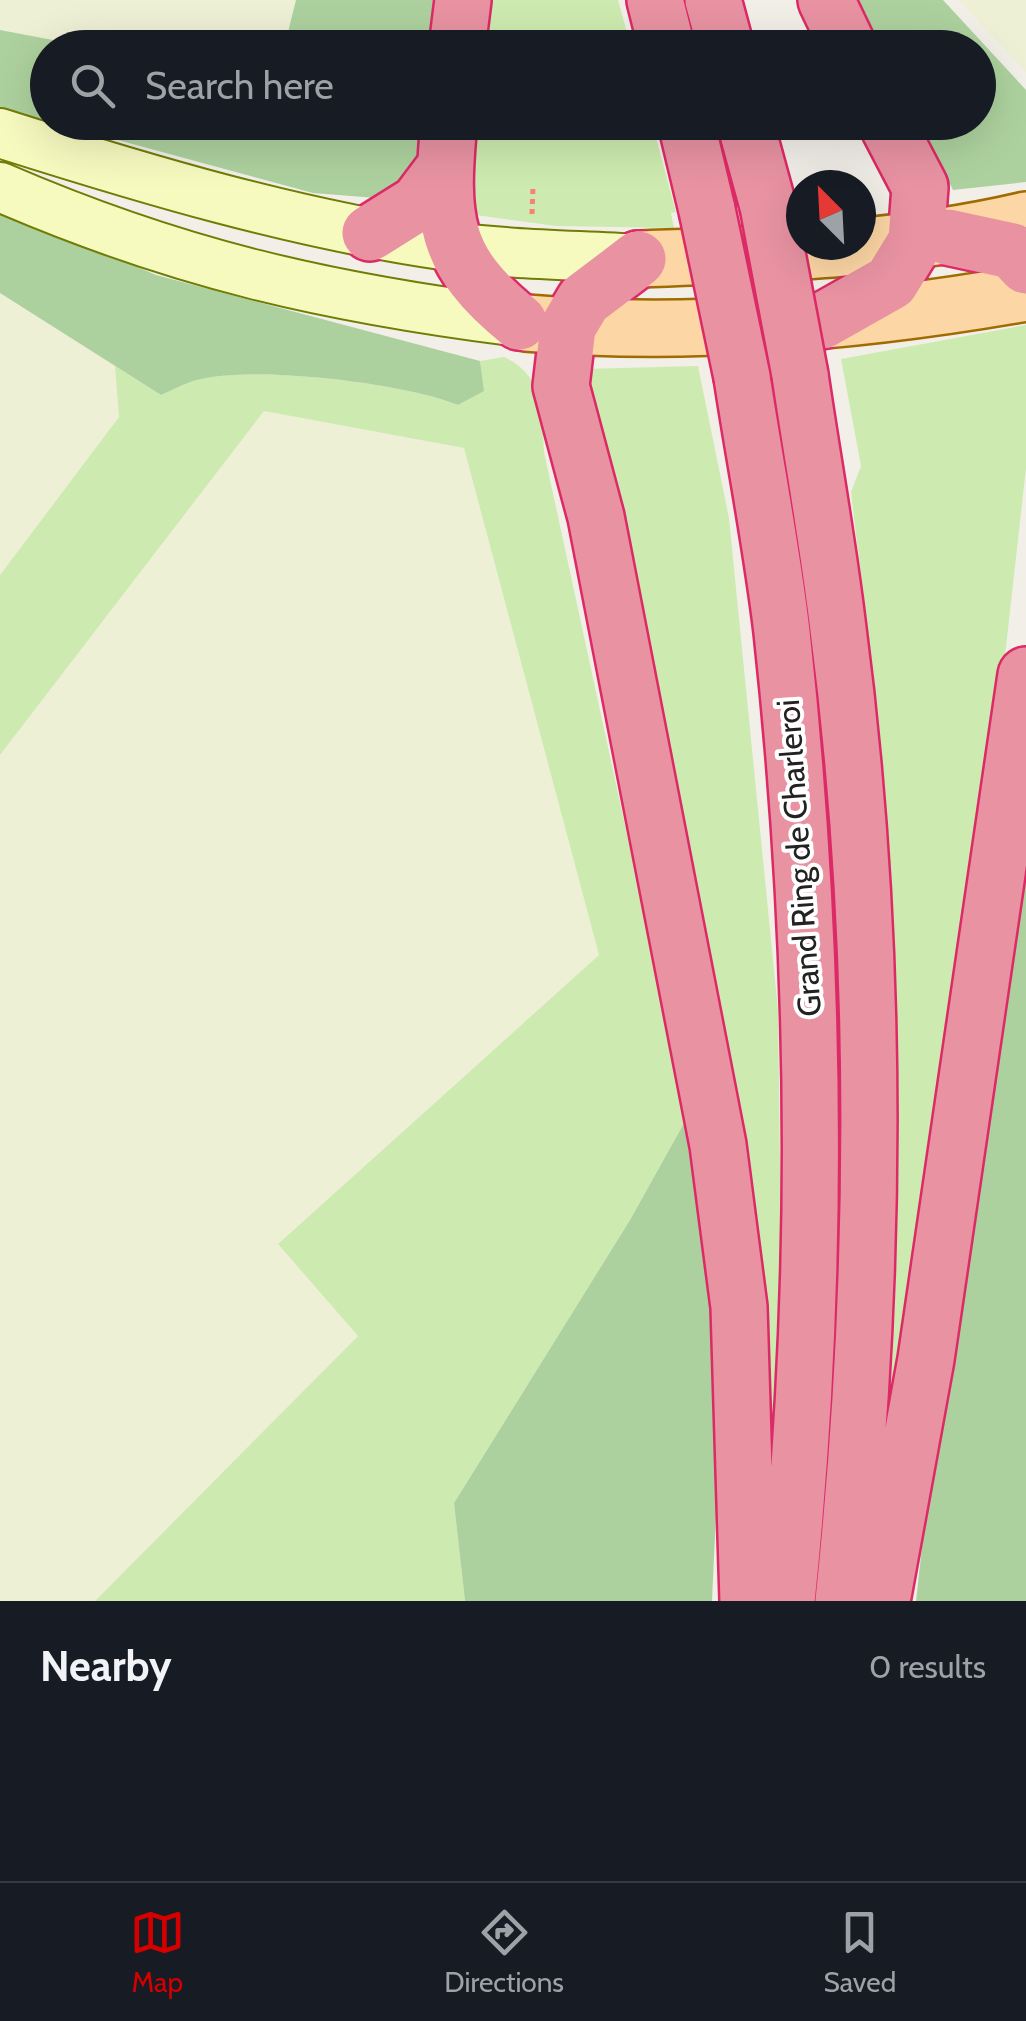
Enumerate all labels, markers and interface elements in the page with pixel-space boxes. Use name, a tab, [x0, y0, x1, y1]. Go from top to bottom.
search box	[30, 30, 996, 140]
icon: search	[65, 58, 120, 113]
text: Search here	[145, 62, 334, 109]
north arrow	[786, 170, 876, 260]
street label: Grand Ring de Charleroi	[768, 698, 829, 1018]
text: Nearby	[40, 1640, 172, 1692]
text: 0 results	[869, 1647, 986, 1686]
tab: Map	[130, 1905, 185, 1999]
tab: Directions	[444, 1905, 564, 1999]
tab: Saved	[824, 1905, 896, 1999]

